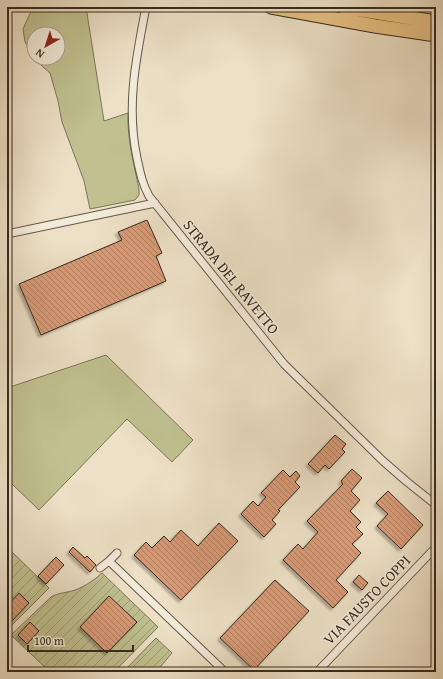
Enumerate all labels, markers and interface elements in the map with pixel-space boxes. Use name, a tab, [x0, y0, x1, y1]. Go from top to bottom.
north arrow	[26, 26, 66, 66]
text: N	[31, 45, 48, 62]
street label: STRADA DEL RAVETTO	[179, 215, 284, 338]
street label: VIA FAUSTO COPPI	[318, 550, 415, 649]
scale bar	[28, 627, 133, 653]
text: 100 m	[34, 632, 64, 649]

